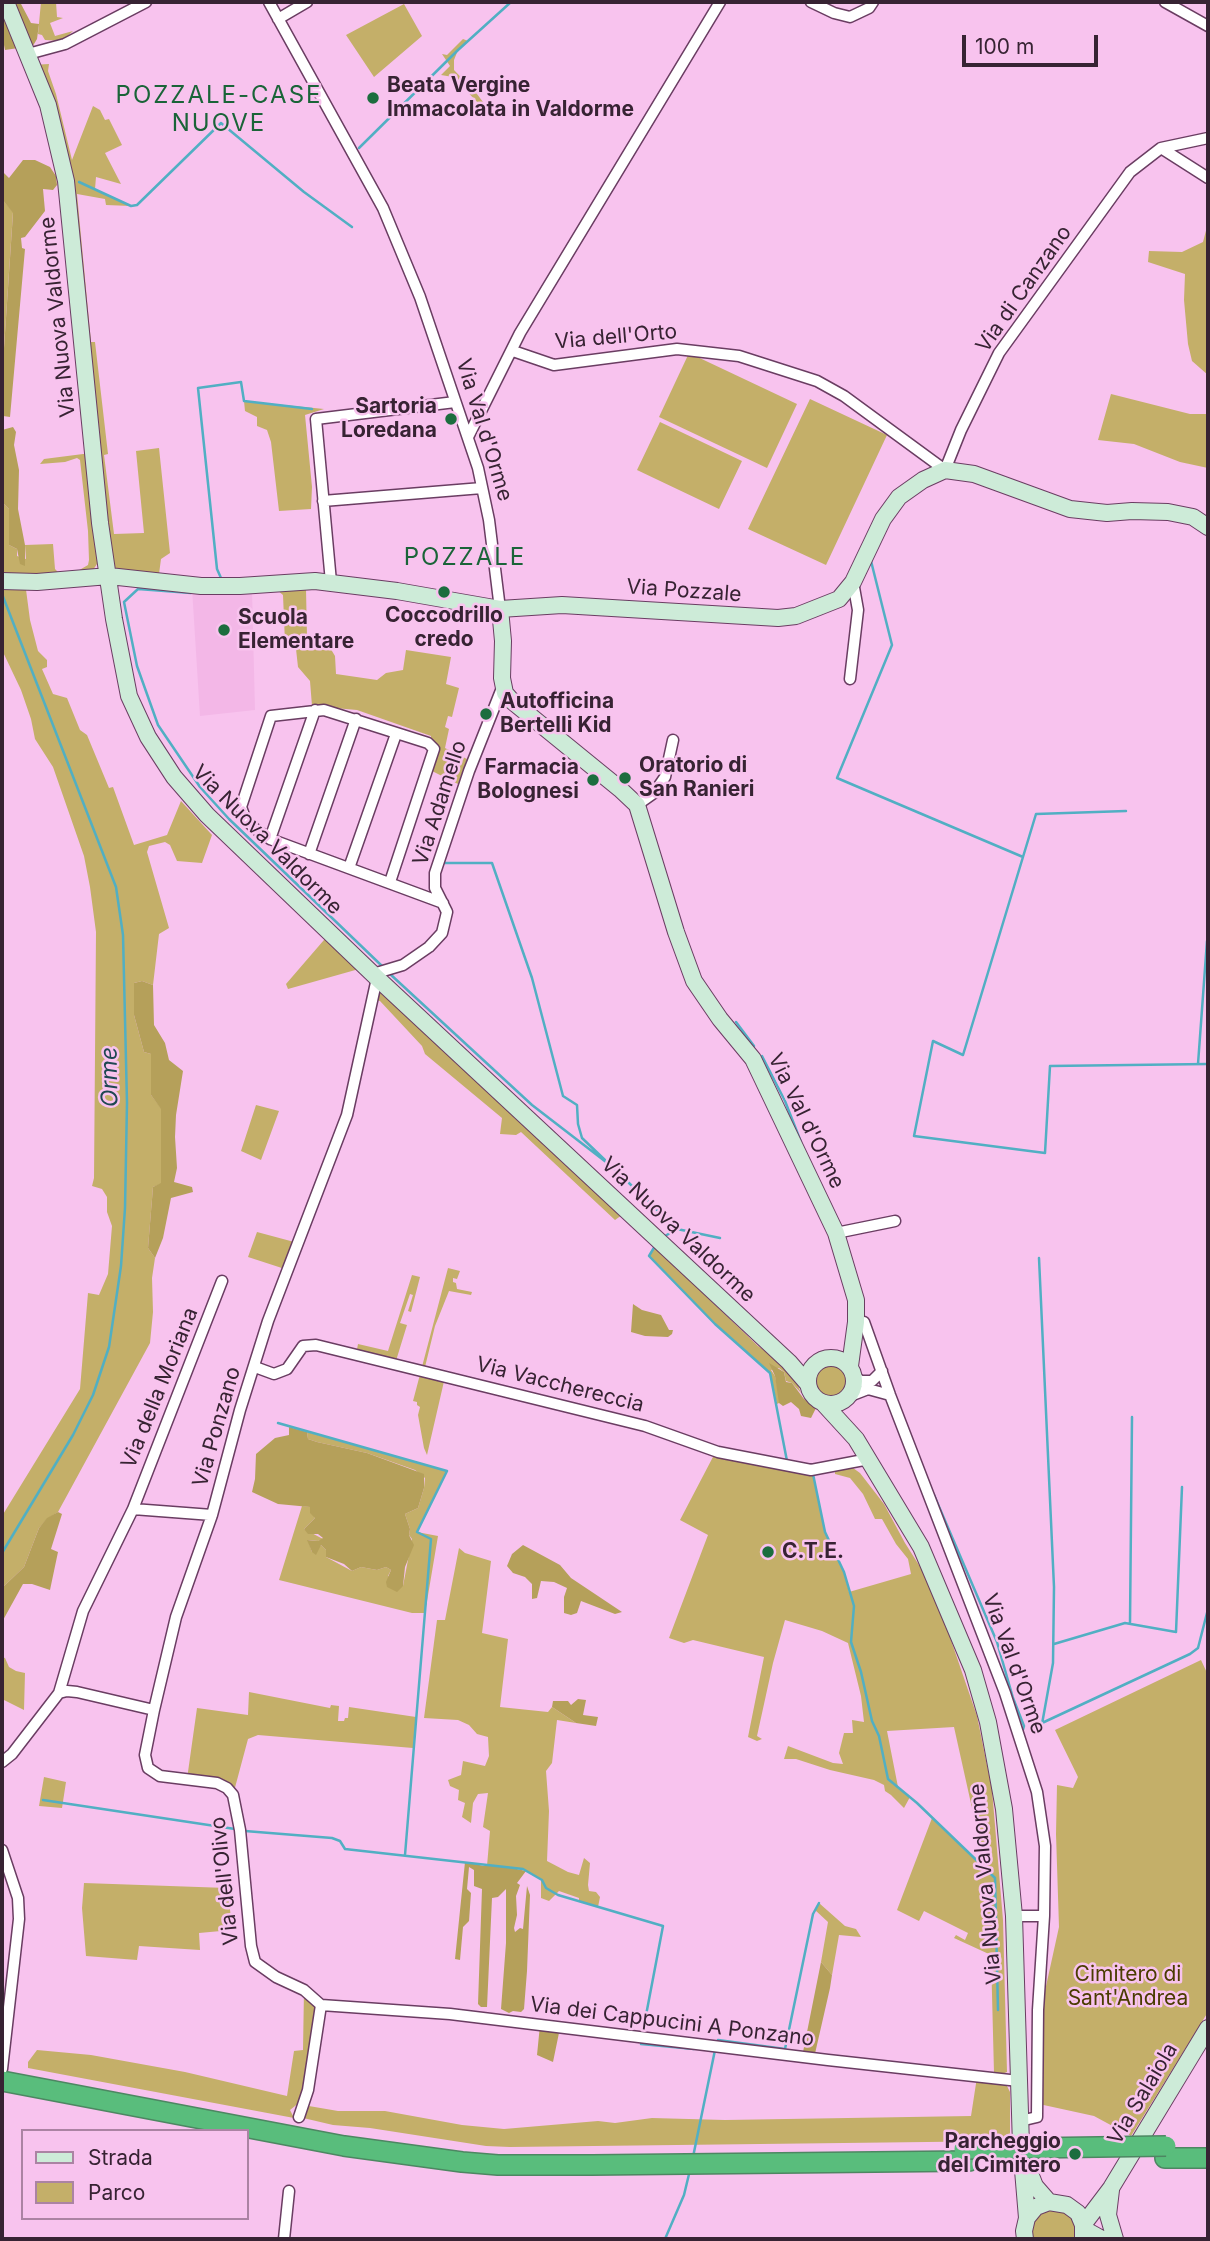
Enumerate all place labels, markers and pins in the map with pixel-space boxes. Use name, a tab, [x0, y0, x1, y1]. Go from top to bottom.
place label: Beata Vergine Immacolata in Valdorme	[387, 73, 634, 123]
marker: Beata Vergine Immacolata in Valdorme	[365, 90, 381, 106]
place label: Sartoria Loredana	[341, 394, 437, 444]
marker: Sartoria Loredana	[443, 411, 459, 427]
marker: Coccodrillo credo	[436, 584, 452, 600]
place label: Coccodrillo credo	[385, 603, 503, 653]
place label: Scuola Elementare	[238, 605, 354, 655]
marker: Scuola Elementare	[216, 622, 232, 638]
place label: Autofficina Bertelli Kid	[500, 689, 614, 739]
marker: Autofficina Bertelli Kid	[478, 706, 494, 722]
place label: Oratorio di San Ranieri	[639, 753, 755, 803]
place label: Farmacia Bolognesi	[477, 755, 579, 805]
marker: Oratorio di San Ranieri	[617, 770, 633, 786]
marker: Farmacia Bolognesi	[585, 772, 601, 788]
place label: C.T.E.	[782, 1539, 844, 1565]
marker: C.T.E.	[760, 1544, 776, 1560]
place label: Parcheggio del Cimitero	[938, 2129, 1061, 2179]
marker: Parcheggio del Cimitero	[1067, 2146, 1083, 2162]

